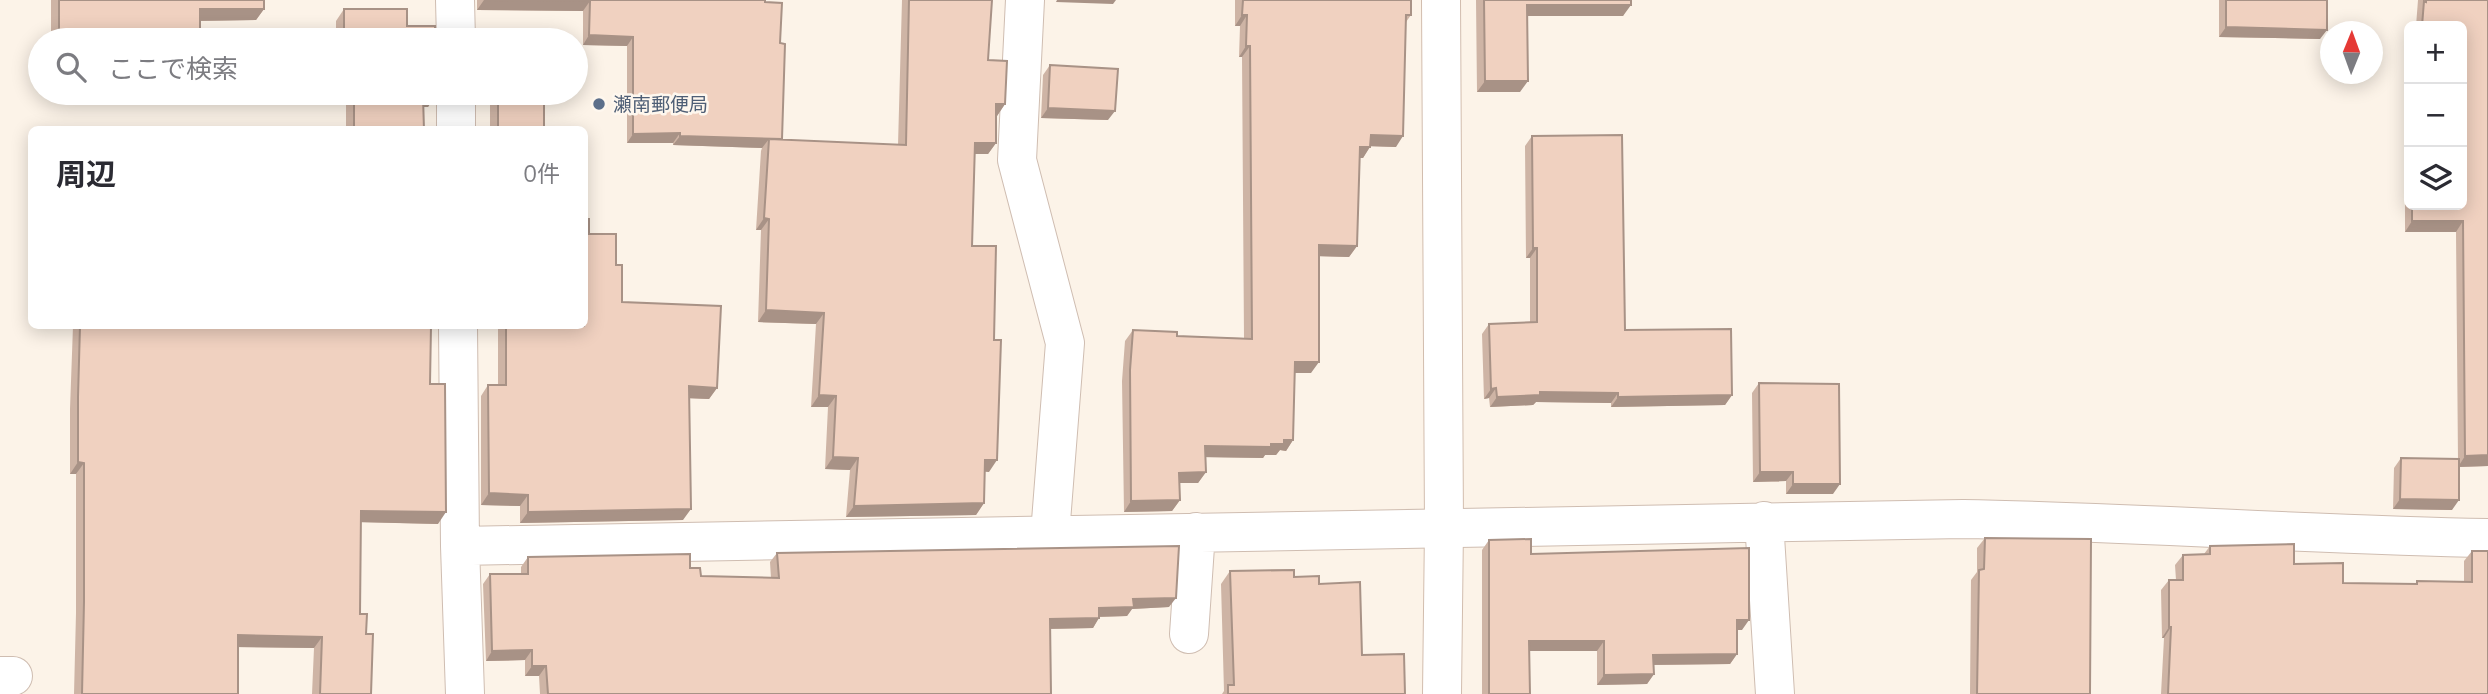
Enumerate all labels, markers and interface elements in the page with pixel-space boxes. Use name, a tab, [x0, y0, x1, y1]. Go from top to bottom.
north arrow	[2320, 21, 2383, 84]
map controls	[2404, 21, 2467, 210]
button: +	[2404, 21, 2467, 84]
search box	[28, 28, 588, 105]
icon: search	[52, 48, 90, 86]
text: ここで検索	[108, 52, 238, 85]
button: −	[2404, 84, 2467, 147]
place label: 瀬南郵便局	[613, 92, 708, 116]
marker: 瀬南郵便局	[591, 96, 607, 112]
button: layers	[2404, 147, 2467, 210]
text: 周辺	[56, 155, 116, 193]
text: 0件	[523, 159, 560, 188]

